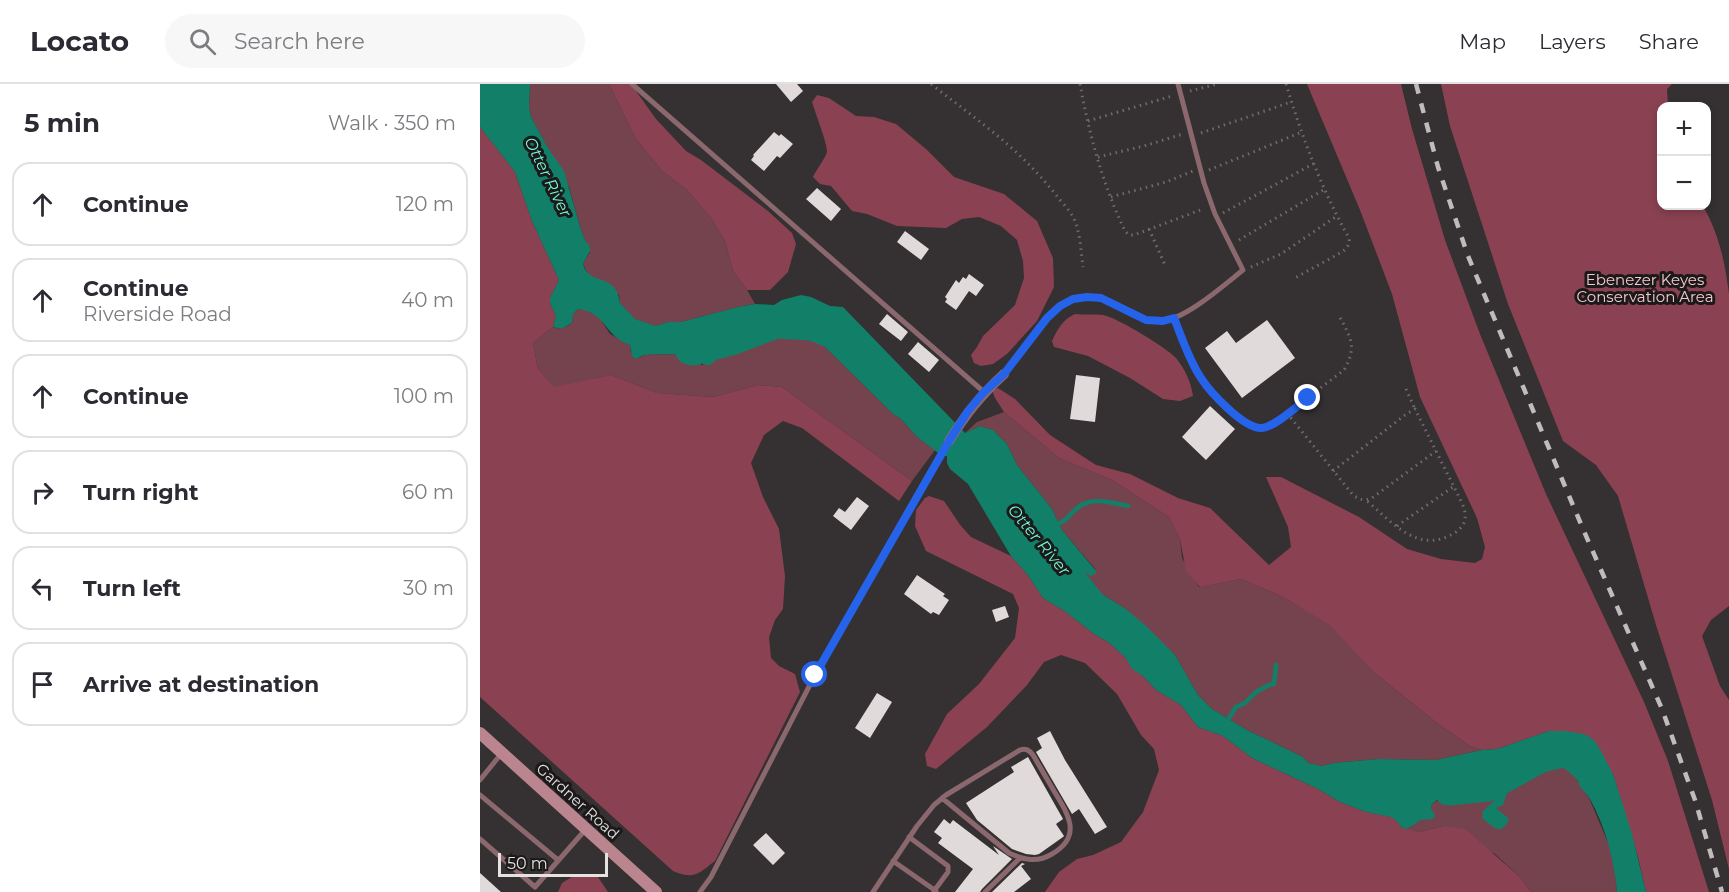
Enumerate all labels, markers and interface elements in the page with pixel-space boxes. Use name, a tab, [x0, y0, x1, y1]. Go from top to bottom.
search box	[165, 14, 585, 68]
text: Locato	[30, 24, 129, 58]
icon: search	[186, 25, 219, 58]
text: Search here	[234, 28, 365, 55]
text: Map	[1459, 29, 1506, 54]
text: Layers	[1539, 29, 1606, 54]
text: Share	[1639, 29, 1699, 54]
map controls	[1657, 102, 1711, 210]
button: +	[1657, 102, 1711, 156]
text: 5 min	[24, 107, 100, 139]
text: Walk · 350 m	[328, 111, 456, 135]
water label: Otter River	[520, 134, 576, 221]
button: −	[1657, 156, 1711, 210]
icon: ahead	[26, 188, 59, 221]
text: Continue	[83, 191, 189, 218]
text: 120 m	[396, 192, 454, 216]
park label: Ebenezer Keyes Conservation Area	[1576, 270, 1714, 306]
text: Continue	[83, 275, 189, 302]
icon: ahead	[26, 284, 59, 317]
text: 40 m	[401, 288, 454, 312]
text: Riverside Road	[83, 302, 232, 326]
icon: ahead	[26, 380, 59, 413]
text: Continue	[83, 383, 189, 410]
text: 100 m	[394, 384, 454, 408]
route end	[1294, 384, 1320, 410]
icon: right	[26, 476, 59, 509]
text: Turn right	[83, 479, 198, 506]
text: 60 m	[402, 480, 454, 504]
water label: Otter River	[1004, 501, 1075, 580]
icon: left	[26, 572, 59, 605]
text: Turn left	[83, 575, 181, 602]
text: 30 m	[403, 576, 454, 600]
route start	[801, 661, 827, 687]
icon: arrive	[26, 668, 59, 701]
text: Arrive at destination	[83, 671, 319, 698]
street label: Gardner Road	[533, 759, 623, 843]
scale bar	[498, 850, 608, 878]
text: 50 m	[507, 854, 548, 873]

